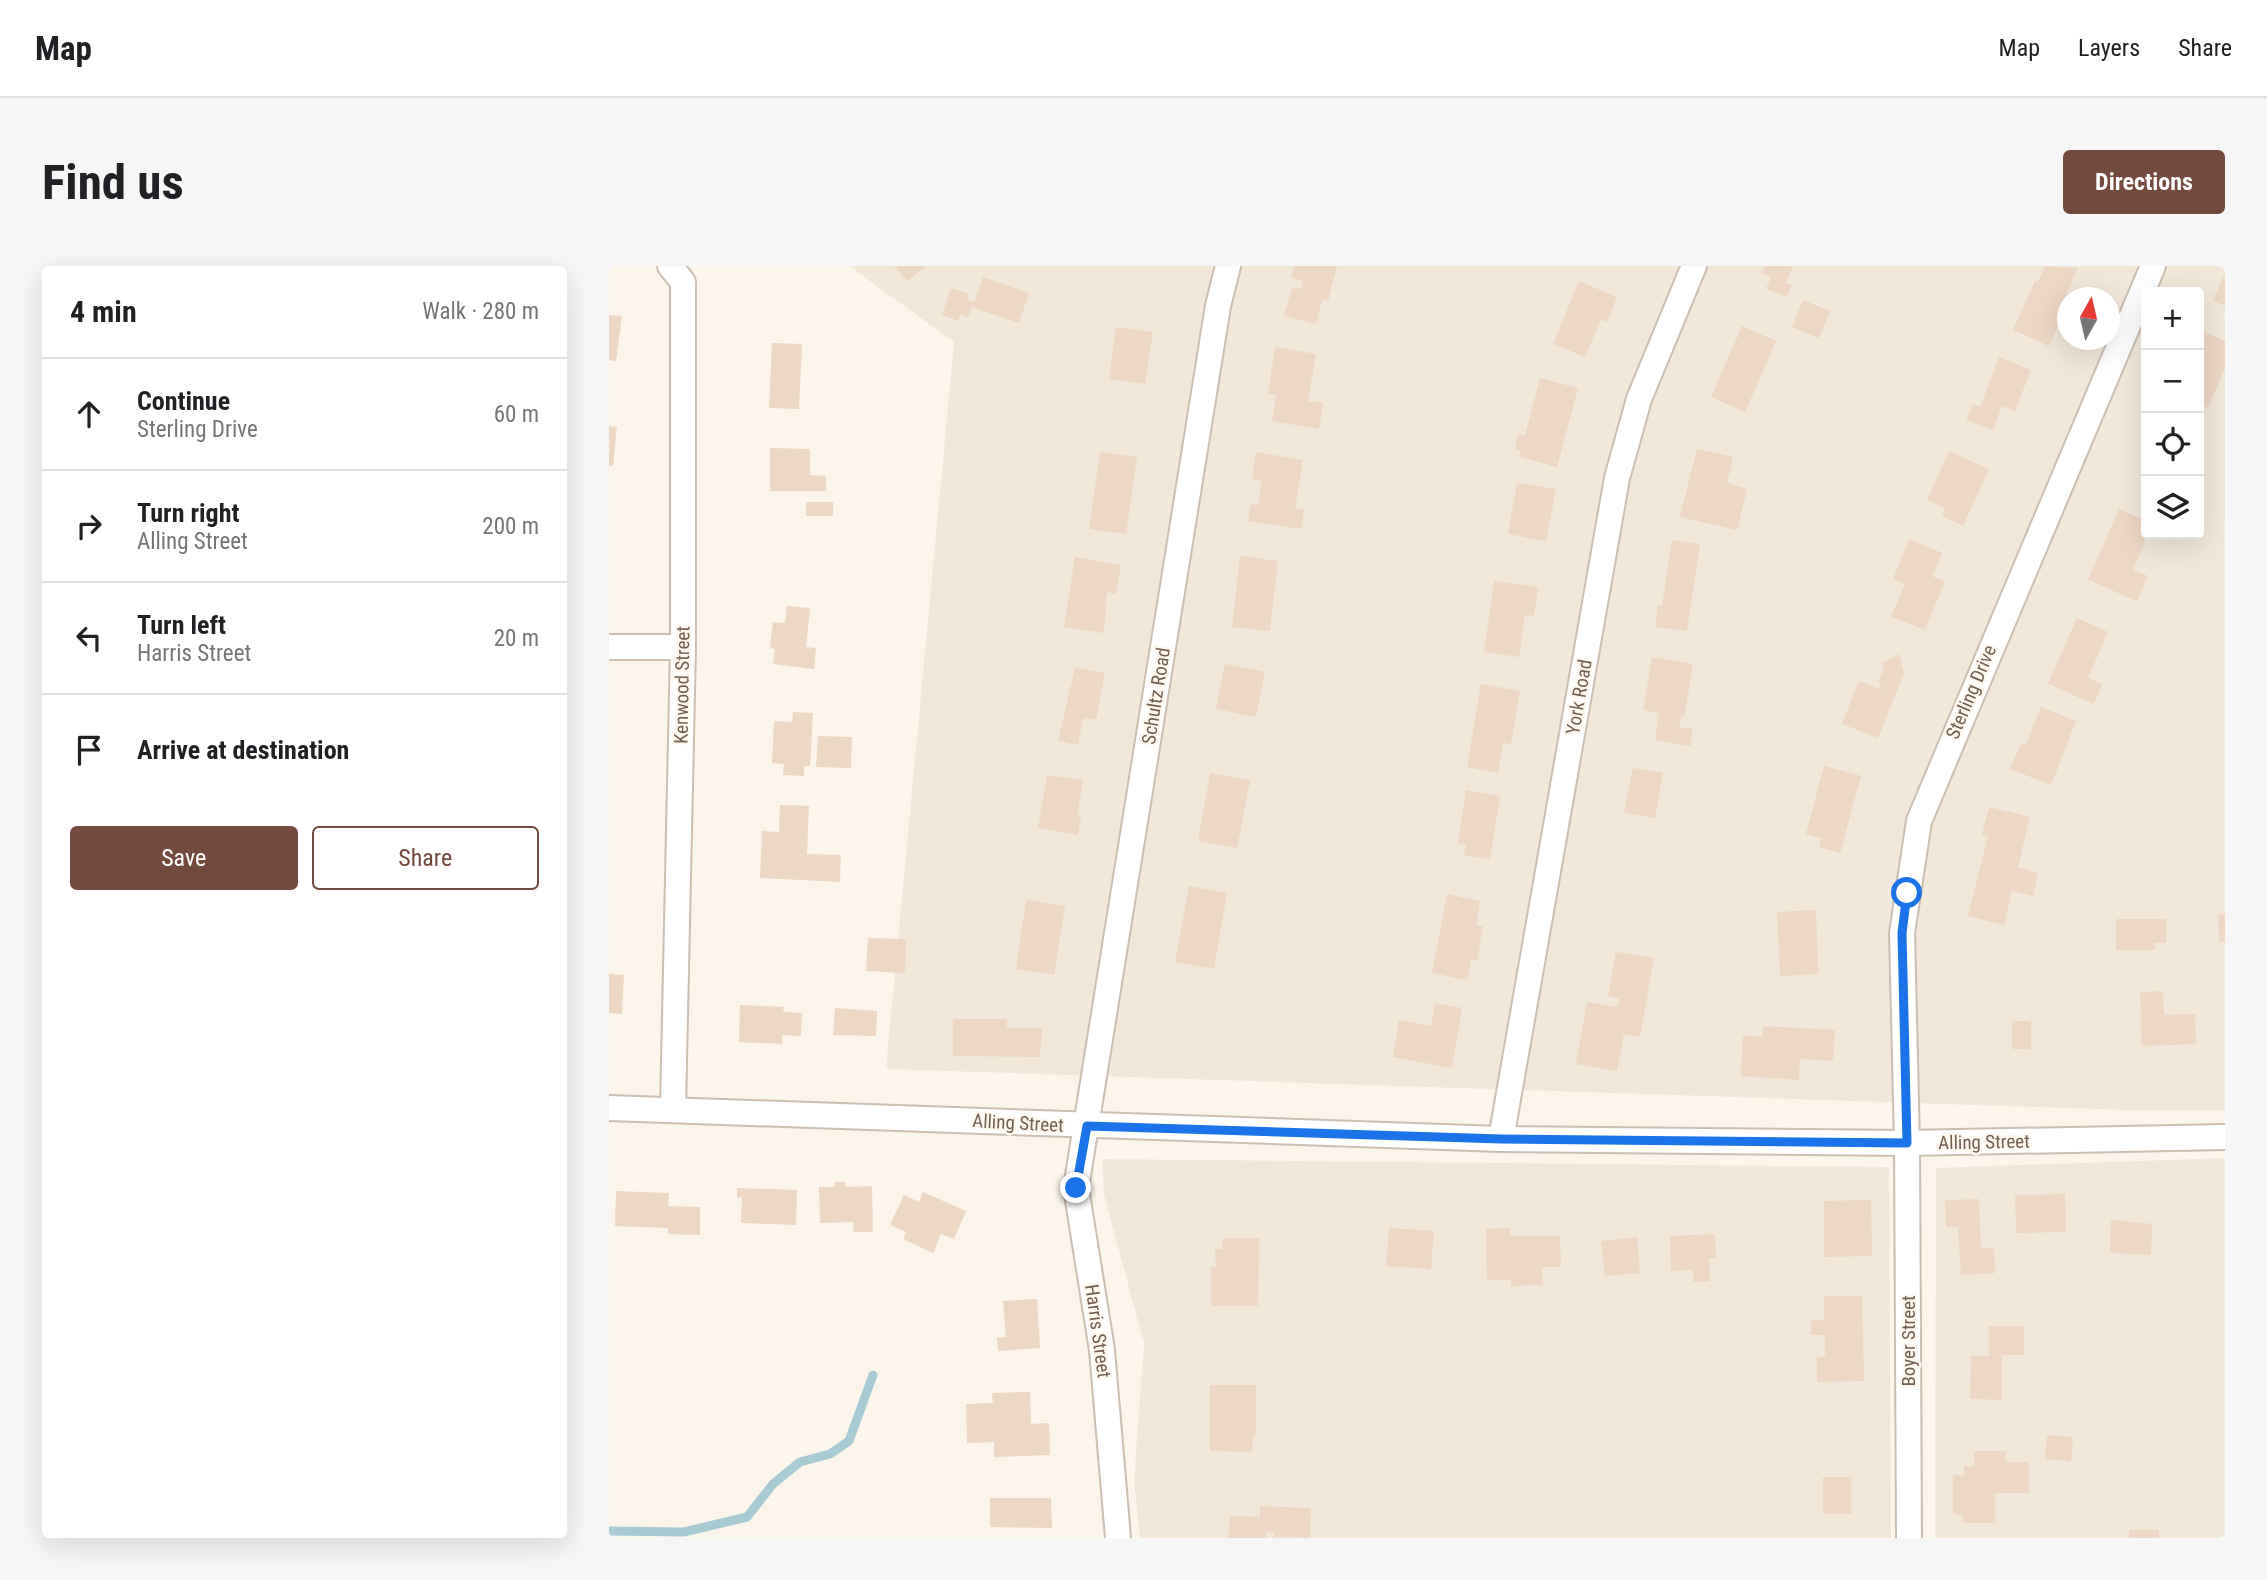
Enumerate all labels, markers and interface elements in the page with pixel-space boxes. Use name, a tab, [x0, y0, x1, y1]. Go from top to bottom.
text: Map	[35, 29, 92, 68]
text: Map	[1999, 34, 2040, 62]
text: Layers	[2078, 34, 2140, 62]
text: Share	[2178, 34, 2232, 62]
button: Directions	[2063, 150, 2225, 214]
text: Find us	[42, 154, 184, 211]
north arrow	[2057, 287, 2120, 350]
map controls	[2141, 287, 2204, 539]
button: +	[2141, 287, 2204, 350]
text: 4 min	[70, 294, 137, 329]
text: Walk · 280 m	[422, 298, 539, 325]
button: −	[2141, 350, 2204, 413]
text: Continue	[137, 386, 230, 416]
icon: ahead	[70, 395, 108, 433]
text: 60 m	[494, 401, 539, 428]
button: locate	[2141, 413, 2204, 476]
text: Sterling Drive	[137, 416, 258, 443]
button: layers	[2141, 476, 2204, 539]
text: Turn right	[137, 498, 239, 528]
icon: right	[70, 507, 108, 545]
text: 200 m	[482, 513, 539, 540]
text: Alling Street	[137, 528, 248, 555]
text: Turn left	[137, 610, 226, 640]
icon: left	[70, 619, 108, 657]
text: 20 m	[494, 625, 539, 652]
street label: Kenwood Street	[669, 626, 695, 744]
text: Harris Street	[137, 640, 251, 667]
street label: Sterling Drive	[1941, 642, 2001, 742]
street label: Schultz Road	[1137, 646, 1175, 746]
street label: York Road	[1561, 658, 1597, 736]
icon: arrive	[70, 731, 108, 769]
text: Arrive at destination	[137, 735, 349, 765]
button: Save	[70, 826, 298, 890]
button: Share	[312, 826, 539, 890]
route start	[1891, 877, 1922, 908]
street label: Alling Street	[972, 1109, 1064, 1137]
street label: Alling Street	[1938, 1130, 2030, 1154]
route end	[1060, 1172, 1091, 1203]
street label: Harris Street	[1080, 1283, 1116, 1379]
street label: Boyer Street	[1897, 1295, 1920, 1387]

